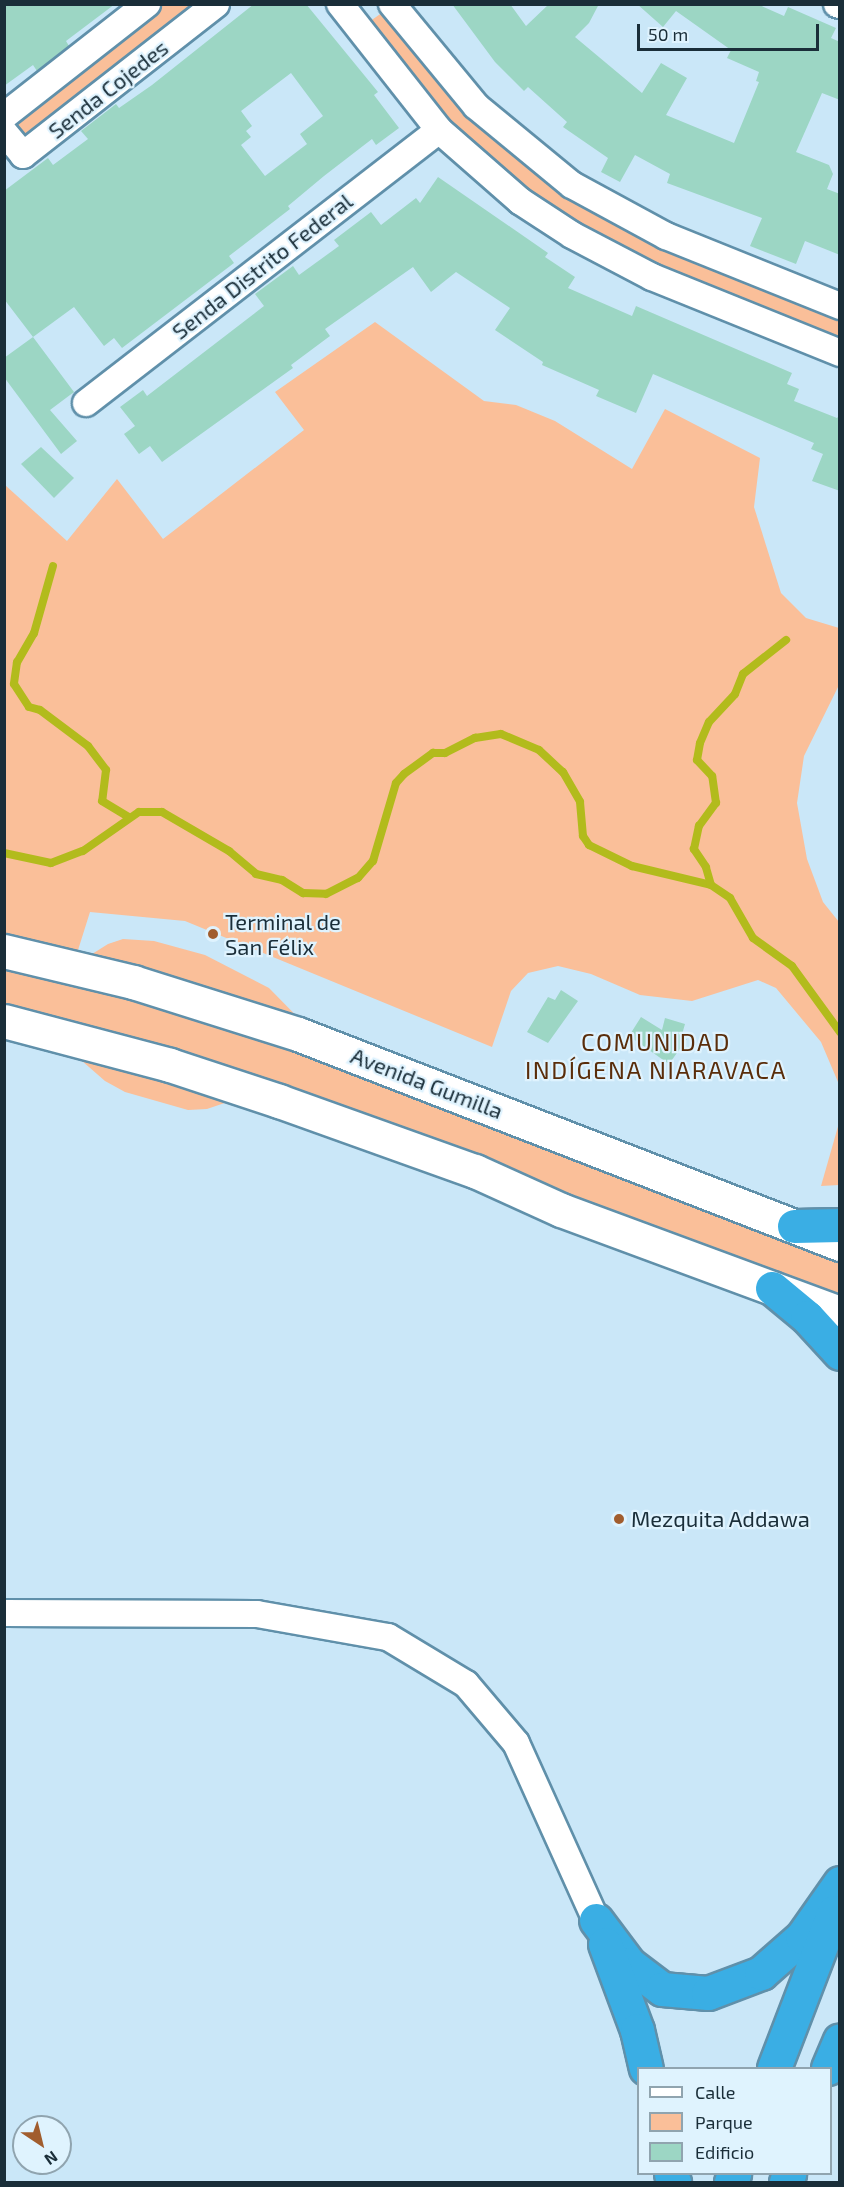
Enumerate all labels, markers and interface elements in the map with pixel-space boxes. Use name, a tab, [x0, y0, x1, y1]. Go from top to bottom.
scale bar	[640, 12, 822, 50]
text: 50 m	[648, 23, 688, 45]
street label: Senda Cojedes	[43, 34, 173, 144]
street label: Senda Distrito Federal	[167, 187, 357, 345]
place label: Terminal de San Félix	[225, 908, 341, 960]
marker: Terminal de San Félix	[206, 927, 220, 941]
district label: COMUNIDAD INDÍGENA NIARAVACA	[525, 1028, 787, 1084]
street label: Avenida Gumilla	[347, 1042, 507, 1124]
place label: Mezquita Addawa	[631, 1506, 810, 1532]
marker: Mezquita Addawa	[612, 1512, 626, 1526]
legend	[637, 2067, 832, 2175]
text: Calle	[695, 2081, 736, 2103]
text: Parque	[695, 2111, 753, 2133]
north arrow	[12, 2115, 72, 2175]
text: Edificio	[695, 2141, 754, 2163]
text: N	[41, 2147, 62, 2170]

